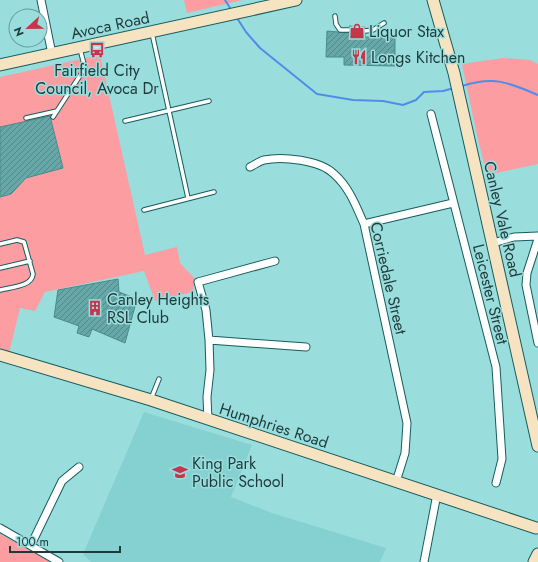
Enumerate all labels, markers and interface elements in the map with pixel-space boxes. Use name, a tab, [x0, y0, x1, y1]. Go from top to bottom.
street label: Avoca Road	[69, 6, 152, 45]
north arrow	[8, 8, 48, 48]
place label: Liquor Stax	[369, 20, 444, 43]
shop icon: Liquor Stax	[348, 22, 366, 40]
text: N	[10, 25, 28, 39]
bus stop icon: Fairfield City Council, Avoca Dr	[88, 41, 106, 59]
place label: Longs Kitchen	[371, 46, 465, 69]
restaurant icon: Longs Kitchen	[350, 48, 368, 66]
place label: Fairfield City Council, Avoca Dr	[35, 59, 159, 100]
street label: Canley Vale Road	[478, 159, 527, 279]
street label: Corriedale Street	[364, 220, 413, 337]
street label: Leicester Street	[467, 242, 514, 347]
place label: Canley Heights RSL Club	[107, 288, 209, 329]
building icon: Canley Heights RSL Club	[86, 299, 104, 317]
street label: Humphries Road	[216, 397, 331, 454]
place label: King Park Public School	[192, 452, 284, 493]
school or university icon: King Park Public School	[171, 463, 189, 481]
scale bar	[10, 528, 120, 554]
text: 100 m	[16, 533, 49, 551]

